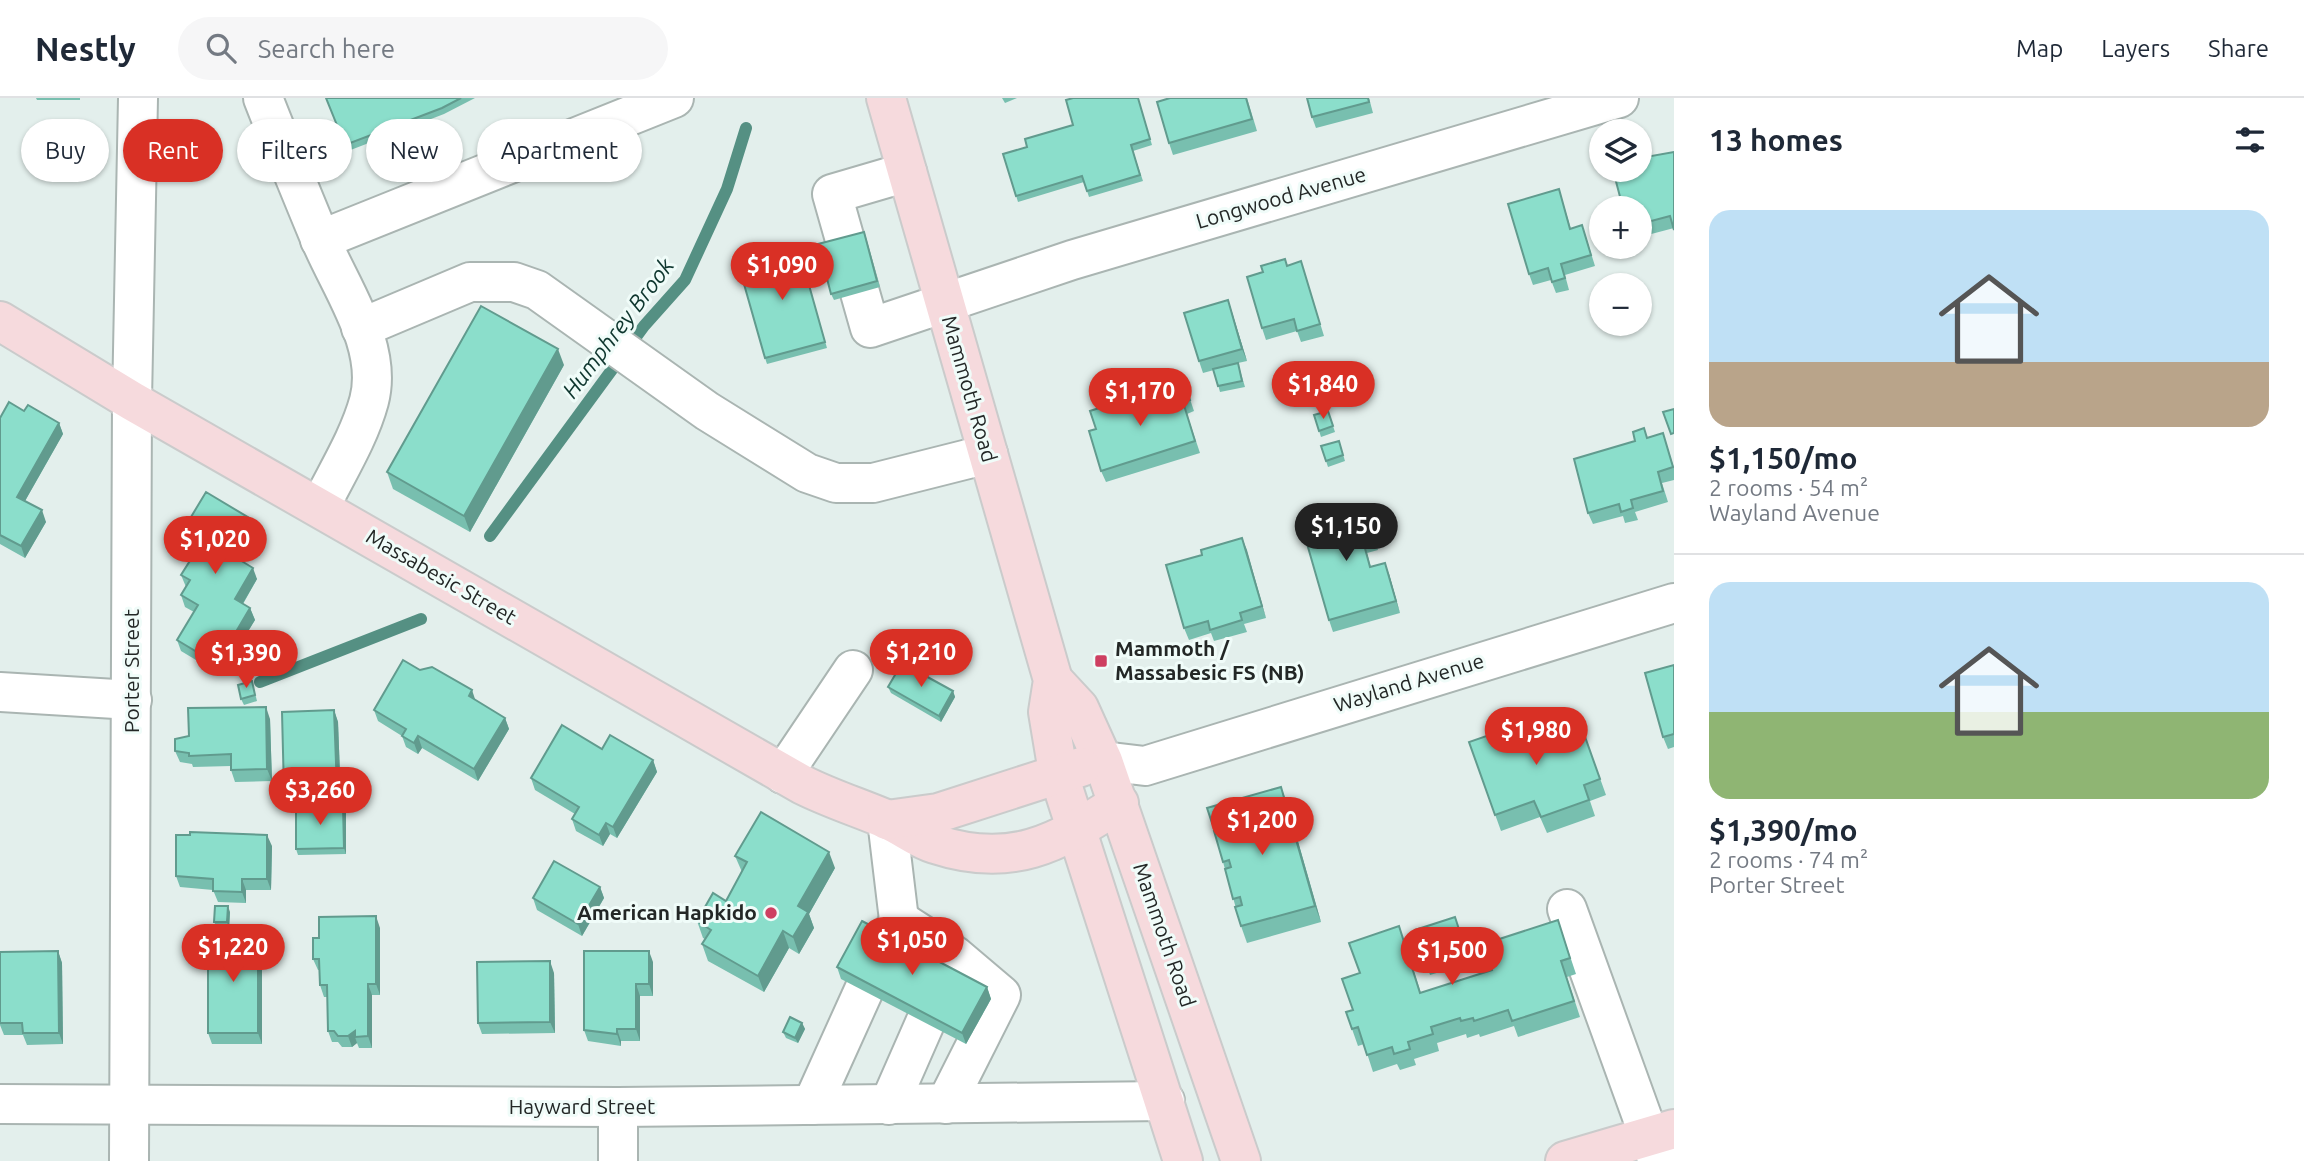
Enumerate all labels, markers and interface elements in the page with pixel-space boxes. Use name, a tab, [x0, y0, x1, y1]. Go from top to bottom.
search box	[178, 17, 668, 80]
icon: search	[202, 29, 240, 67]
text: Nestly	[35, 30, 136, 67]
text: Search here	[258, 34, 395, 63]
text: Map	[2016, 35, 2063, 62]
text: Layers	[2101, 35, 2170, 62]
text: Share	[2208, 35, 2269, 62]
chip: Buy	[21, 119, 109, 182]
chip: Rent	[123, 119, 223, 182]
chip: Filters	[237, 119, 352, 182]
chip: New	[366, 119, 463, 182]
chip: Apartment	[477, 119, 642, 182]
map controls	[1589, 119, 1652, 336]
button: layers	[1589, 119, 1652, 182]
icon: filters	[2231, 121, 2269, 159]
text: 13 homes	[1709, 123, 1843, 157]
street label: Longwood Avenue	[1193, 161, 1368, 233]
button: +	[1589, 196, 1652, 259]
pin: $1,090	[725, 242, 839, 302]
text: $1,090	[747, 252, 817, 277]
water label: Humphrey Brook	[557, 253, 678, 402]
icon: home	[1926, 256, 2052, 382]
button: −	[1589, 273, 1652, 336]
street label: Mammoth Road	[938, 313, 1002, 465]
pin: $1,840	[1266, 362, 1380, 421]
pin: $1,170	[1083, 368, 1197, 428]
text: $1,840	[1288, 371, 1358, 396]
text: $1,170	[1105, 378, 1175, 403]
text: $1,150/mo	[1709, 441, 1858, 475]
text: 2 rooms · 54 m²	[1709, 475, 1868, 500]
text: Wayland Avenue	[1709, 500, 1880, 525]
pin: $1,150	[1289, 504, 1403, 563]
text: $1,150	[1311, 513, 1381, 538]
pin: $1,020	[158, 517, 272, 576]
street label: Massabesic Street	[362, 523, 521, 629]
text: $1,020	[180, 526, 250, 551]
street label: Porter Street	[119, 609, 143, 733]
icon: home	[1926, 628, 2052, 754]
pin: $1,390	[189, 630, 303, 690]
pin: $1,210	[864, 630, 978, 689]
place label: Mammoth / Massabesic FS (NB)	[1115, 636, 1305, 684]
text: $1,210	[886, 639, 956, 664]
text: $1,390	[211, 640, 281, 665]
street label: Wayland Avenue	[1331, 648, 1487, 716]
marker: Mammoth / Massabesic FS (NB)	[1093, 653, 1109, 669]
pin: $1,980	[1479, 708, 1593, 767]
text: $1,980	[1501, 717, 1571, 742]
pin: $3,260	[263, 768, 377, 827]
text: $3,260	[285, 777, 355, 802]
pin: $1,200	[1205, 798, 1319, 857]
text: $1,200	[1227, 807, 1297, 832]
text: $1,390/mo	[1709, 813, 1858, 847]
text: 2 rooms · 74 m²	[1709, 847, 1868, 872]
street label: Mammoth Road	[1129, 859, 1201, 1010]
text: Porter Street	[1709, 872, 1845, 897]
place label: American Hapkido	[577, 900, 757, 924]
marker: American Hapkido	[763, 905, 779, 921]
pin: $1,050	[855, 918, 969, 977]
pin: $1,220	[176, 924, 290, 984]
text: $1,050	[877, 927, 947, 952]
pin: $1,500	[1395, 928, 1509, 987]
text: $1,220	[198, 934, 268, 959]
text: $1,500	[1417, 937, 1487, 962]
street label: Hayward Street	[509, 1094, 655, 1118]

